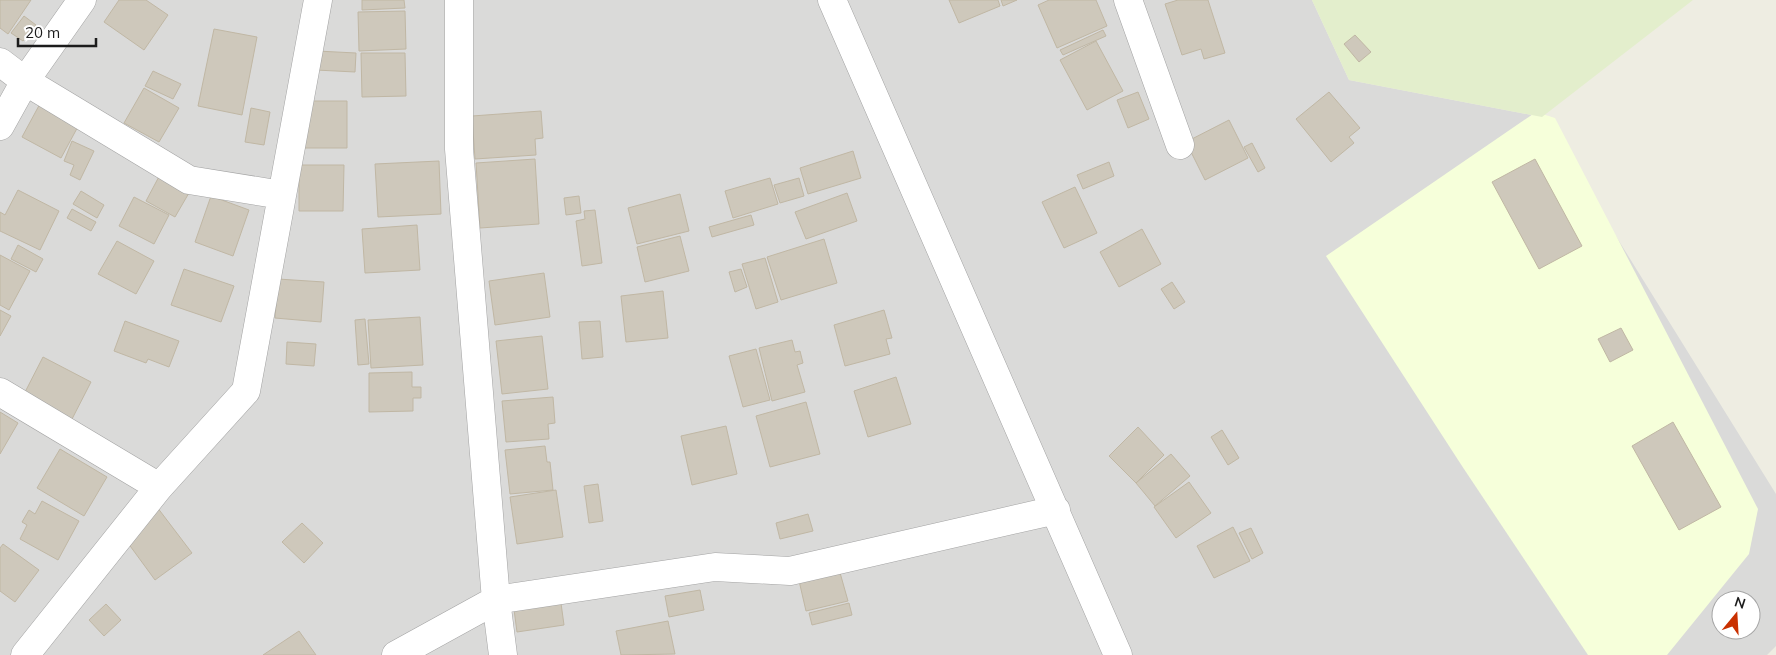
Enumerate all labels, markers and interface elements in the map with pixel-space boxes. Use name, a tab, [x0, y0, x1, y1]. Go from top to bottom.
scale bar	[18, 15, 95, 47]
text: 20 m	[25, 23, 60, 42]
north arrow	[1711, 590, 1761, 640]
text: N	[1732, 592, 1748, 613]

